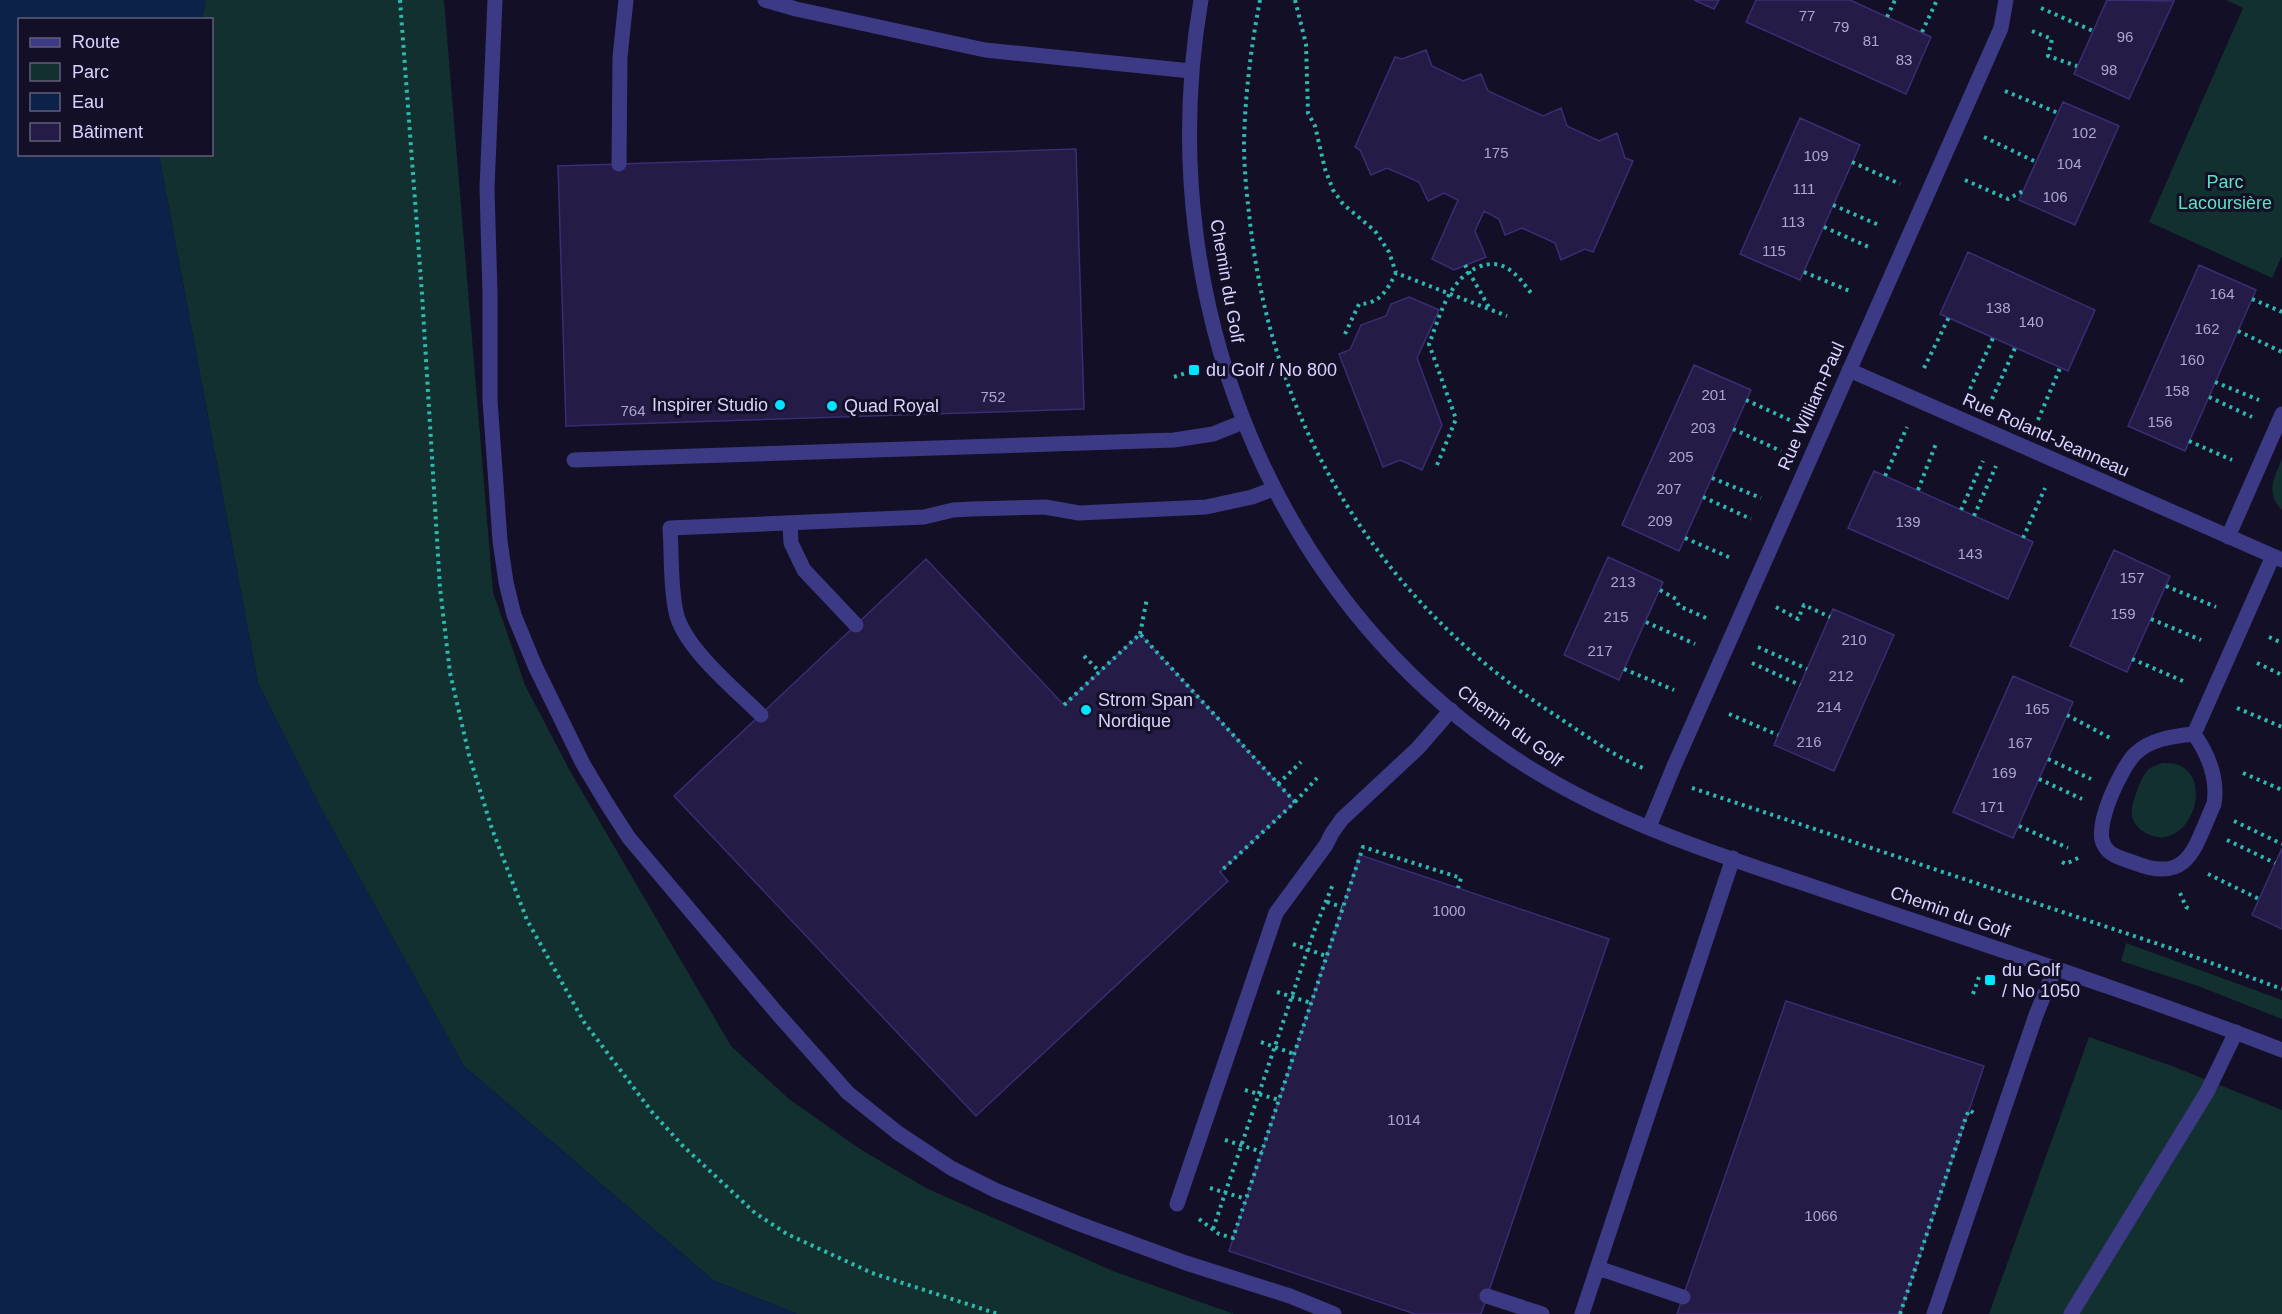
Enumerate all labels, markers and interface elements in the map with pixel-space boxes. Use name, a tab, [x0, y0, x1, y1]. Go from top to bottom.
house number: 77	[1799, 7, 1815, 24]
legend	[18, 18, 213, 156]
house number: 79	[1833, 18, 1849, 35]
house number: 96	[2117, 28, 2133, 45]
text: Route	[72, 32, 120, 52]
house number: 81	[1863, 32, 1879, 49]
house number: 83	[1896, 51, 1912, 68]
house number: 98	[2101, 61, 2117, 78]
text: Parc	[72, 62, 109, 82]
text: Eau	[72, 92, 104, 112]
text: Bâtiment	[72, 122, 143, 142]
house number: 102	[2071, 124, 2097, 141]
house number: 175	[1483, 144, 1509, 161]
house number: 109	[1803, 147, 1829, 164]
house number: 104	[2056, 155, 2082, 172]
park label: Parc Lacoursière	[2178, 172, 2272, 213]
house number: 111	[1793, 180, 1815, 197]
house number: 106	[2042, 188, 2068, 205]
house number: 113	[1781, 213, 1805, 230]
street label: Chemin du Golf	[1206, 218, 1248, 345]
house number: 115	[1762, 242, 1786, 259]
house number: 164	[2209, 285, 2235, 302]
house number: 138	[1985, 299, 2011, 316]
house number: 140	[2018, 313, 2044, 330]
house number: 162	[2194, 320, 2220, 337]
street label: Rue William-Paul	[1774, 339, 1848, 473]
house number: 160	[2179, 351, 2205, 368]
place label: du Golf / No 800	[1206, 360, 1337, 380]
marker: du Golf / No 800	[1187, 363, 1201, 377]
house number: 158	[2164, 382, 2190, 399]
house number: 201	[1701, 386, 1727, 403]
house number: 752	[980, 388, 1006, 405]
street label: Rue Roland-Jeanneau	[1960, 389, 2132, 481]
place label: Inspirer Studio	[652, 395, 768, 415]
place label: Quad Royal	[844, 396, 939, 416]
marker: Inspirer Studio	[773, 398, 787, 412]
marker: Quad Royal	[825, 399, 839, 413]
house number: 764	[620, 402, 646, 419]
house number: 156	[2147, 413, 2173, 430]
house number: 203	[1690, 419, 1716, 436]
house number: 205	[1668, 448, 1694, 465]
house number: 207	[1656, 480, 1682, 497]
house number: 209	[1647, 512, 1673, 529]
house number: 139	[1895, 513, 1921, 530]
house number: 143	[1957, 545, 1983, 562]
house number: 157	[2119, 569, 2145, 586]
house number: 213	[1610, 573, 1636, 590]
house number: 159	[2110, 605, 2136, 622]
house number: 215	[1603, 608, 1629, 625]
house number: 210	[1841, 631, 1867, 648]
house number: 217	[1587, 642, 1613, 659]
house number: 212	[1828, 667, 1854, 684]
street label: Chemin du Golf	[1454, 681, 1567, 771]
place label: Strom Span Nordique	[1098, 690, 1193, 731]
house number: 214	[1816, 698, 1842, 715]
house number: 165	[2024, 700, 2050, 717]
marker: Strom Span Nordique	[1079, 703, 1093, 717]
house number: 216	[1796, 733, 1822, 750]
house number: 167	[2007, 734, 2033, 751]
house number: 169	[1991, 764, 2017, 781]
house number: 171	[1979, 798, 2005, 815]
street label: Chemin du Golf	[1888, 882, 2013, 942]
house number: 1000	[1432, 902, 1466, 919]
place label: du Golf / No 1050	[2002, 960, 2080, 1001]
marker: du Golf / No 1050	[1983, 973, 1997, 987]
house number: 1014	[1387, 1111, 1421, 1128]
house number: 1066	[1804, 1207, 1838, 1224]

